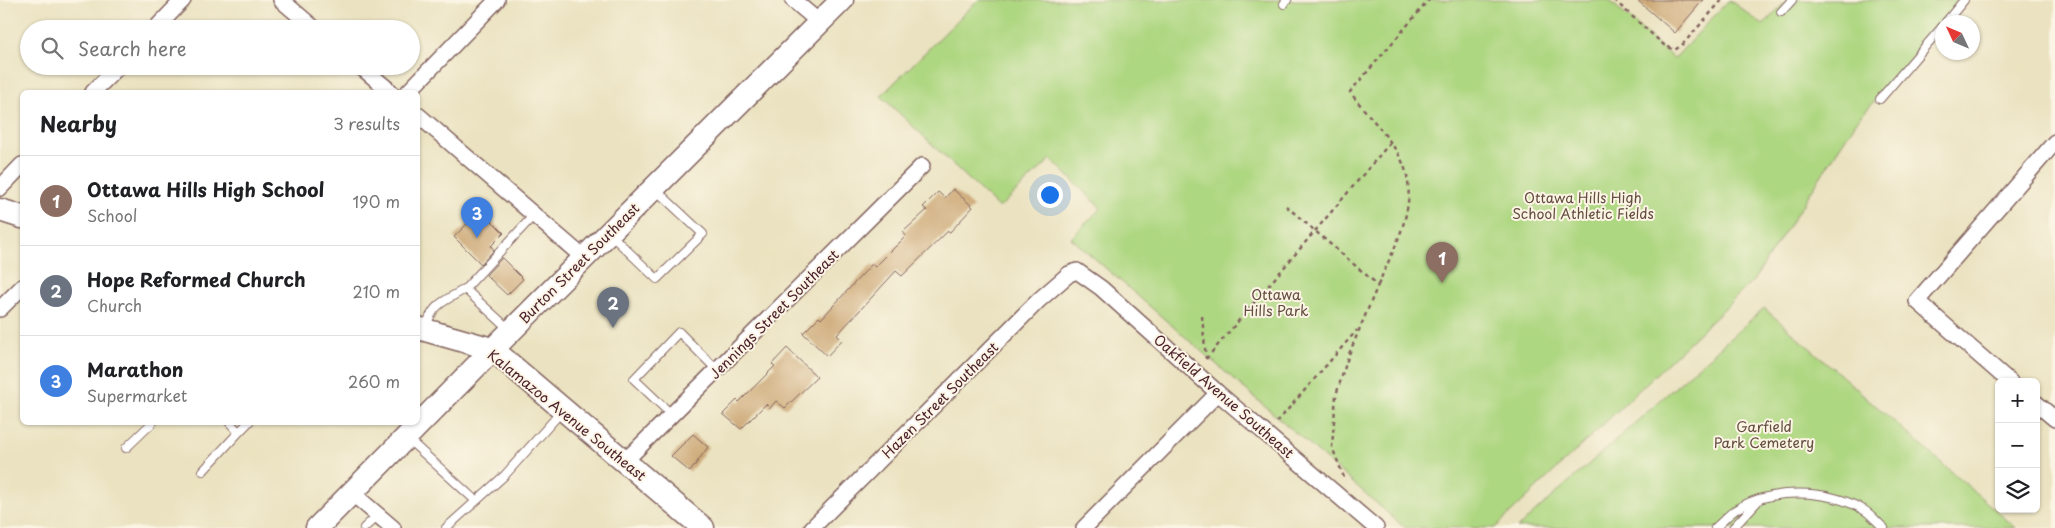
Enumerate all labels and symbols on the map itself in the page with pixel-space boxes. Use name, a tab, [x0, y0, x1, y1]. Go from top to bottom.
north arrow	[1935, 15, 1980, 60]
your location	[1037, 182, 1063, 208]
park label: Ottawa Hills High School Athletic Fields	[1512, 187, 1654, 224]
pin: 3	[461, 197, 493, 238]
street label: Burton Street Southeast	[514, 198, 644, 328]
pin: 1	[1426, 242, 1458, 283]
street label: Jennings Street Southeast	[704, 244, 844, 384]
park label: Ottawa Hills Park	[1244, 284, 1309, 321]
pin: 2	[597, 287, 629, 328]
street label: Oakfield Avenue Southeast	[1149, 329, 1299, 463]
street label: Hazen Street Southeast	[877, 337, 1003, 463]
street label: Kalamazoo Avenue Southeast	[483, 344, 651, 486]
park label: Garfield Park Cemetery	[1714, 416, 1814, 453]

